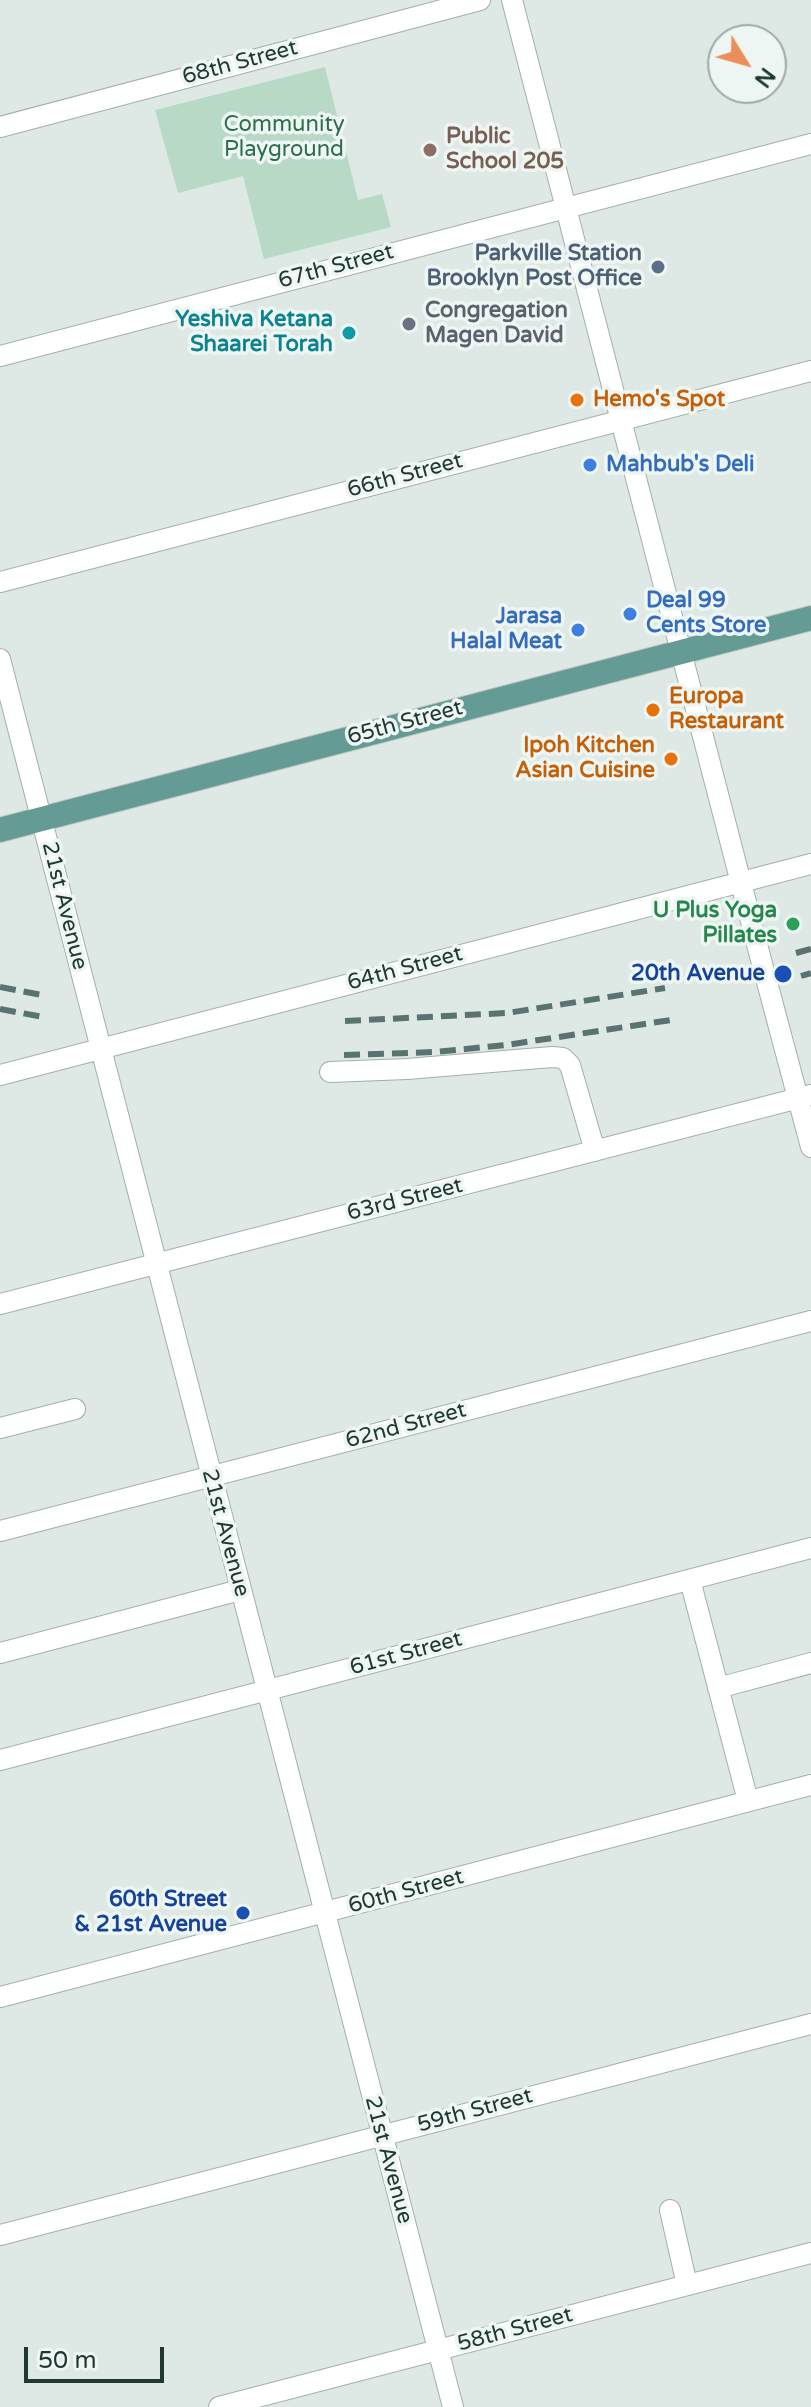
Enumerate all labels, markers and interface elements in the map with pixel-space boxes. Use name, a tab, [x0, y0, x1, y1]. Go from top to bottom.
north arrow	[707, 24, 787, 104]
street label: 68th Street	[180, 35, 300, 91]
text: N	[749, 62, 780, 92]
park label: Community Playground	[224, 112, 344, 164]
place label: Public School 205	[446, 124, 564, 176]
marker: Public School 205	[421, 141, 439, 159]
street label: 67th Street	[276, 239, 396, 295]
place label: Parkville Station Brooklyn Post Office	[427, 241, 642, 292]
marker: Parkville Station Brooklyn Post Office	[649, 258, 667, 276]
place label: Congregation Magen David	[425, 298, 568, 350]
place label: Yeshiva Ketana Shaarei Torah	[175, 307, 333, 358]
marker: Congregation Magen David	[400, 315, 418, 333]
marker: Yeshiva Ketana Shaarei Torah	[340, 324, 358, 342]
place label: Hemo's Spot	[593, 387, 725, 413]
marker: Hemo's Spot	[568, 391, 586, 409]
street label: 66th Street	[345, 448, 465, 504]
place label: Mahbub's Deli	[606, 452, 755, 478]
marker: Mahbub's Deli	[581, 456, 599, 474]
place label: Deal 99 Cents Store	[646, 588, 766, 640]
place label: Jarasa Halal Meat	[450, 604, 562, 656]
marker: Deal 99 Cents Store	[621, 605, 639, 623]
marker: Jarasa Halal Meat	[569, 621, 587, 639]
place label: Europa Restaurant	[669, 684, 784, 736]
street label: 65th Street	[345, 695, 465, 751]
marker: Europa Restaurant	[644, 701, 662, 719]
place label: Ipoh Kitchen Asian Cuisine	[515, 733, 655, 784]
marker: Ipoh Kitchen Asian Cuisine	[662, 750, 680, 768]
street label: 21st Avenue	[35, 839, 93, 973]
place label: U Plus Yoga Pillates	[653, 898, 777, 950]
marker: U Plus Yoga Pillates	[784, 915, 802, 933]
street label: 64th Street	[345, 941, 465, 997]
place label: 20th Avenue	[631, 961, 765, 987]
marker: 20th Avenue	[772, 963, 794, 985]
street label: 63rd Street	[344, 1173, 466, 1227]
street label: 62nd Street	[343, 1397, 469, 1455]
street label: 21st Avenue	[195, 1466, 255, 1600]
street label: 61st Street	[347, 1626, 465, 1682]
street label: 60th Street	[346, 1864, 466, 1920]
place label: 60th Street & 21st Avenue	[74, 1887, 227, 1938]
marker: 60th Street & 21st Avenue	[234, 1904, 252, 1922]
street label: 59th Street	[415, 2083, 535, 2139]
street label: 21st Avenue	[358, 2093, 418, 2227]
street label: 58th Street	[455, 2302, 575, 2358]
scale bar	[28, 2331, 168, 2381]
text: 50 m	[38, 2346, 96, 2375]

